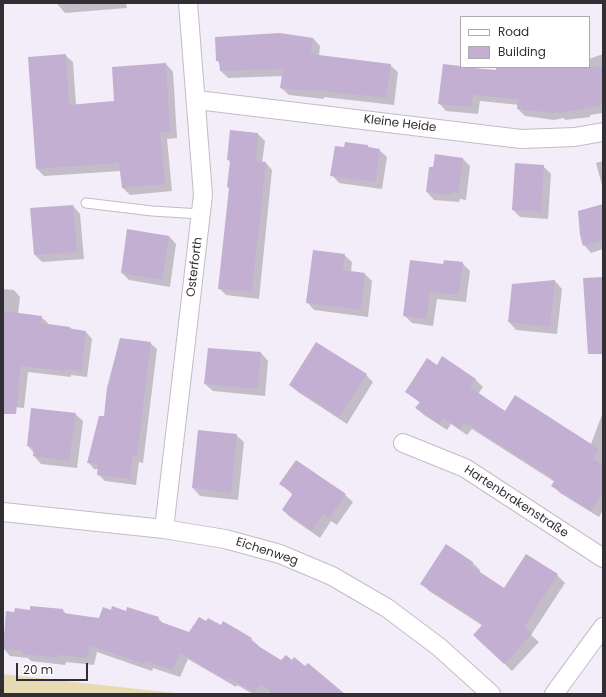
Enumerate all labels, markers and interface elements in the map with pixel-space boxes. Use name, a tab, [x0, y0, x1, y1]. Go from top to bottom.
legend	[460, 16, 590, 68]
text: Road	[498, 23, 529, 40]
text: Building	[498, 43, 546, 60]
street label: Kleine Heide	[363, 112, 437, 136]
street label: Osterforth	[184, 236, 206, 298]
street label: Hartenbrakenstraße	[461, 463, 571, 541]
street label: Eichenweg	[234, 535, 300, 569]
scale bar	[18, 655, 90, 681]
text: 20 m	[23, 661, 53, 678]

